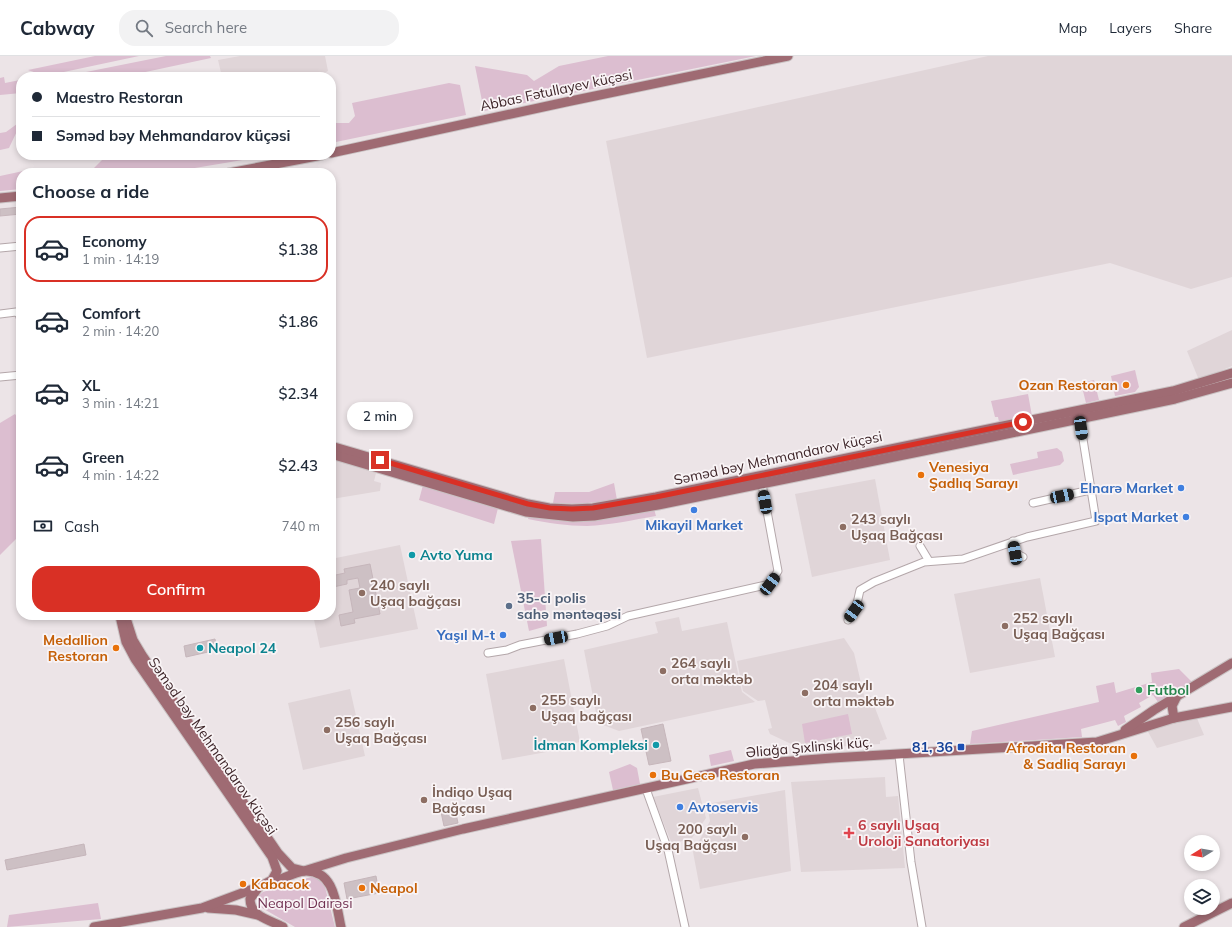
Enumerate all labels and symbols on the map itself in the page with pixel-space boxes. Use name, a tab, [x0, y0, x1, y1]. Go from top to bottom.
street label: Abbas Fətullayev küçəsi	[478, 65, 634, 115]
place label: Ozan Restoran	[1018, 376, 1118, 394]
marker: Ozan Restoran	[1121, 380, 1131, 390]
callout: 2 min	[347, 402, 413, 430]
route start	[1014, 413, 1032, 431]
car	[1073, 415, 1089, 441]
street label: Səməd bəy Mehmandarov küçəsi	[672, 427, 884, 489]
route end	[371, 451, 389, 469]
place label: Venesiya Şadlıq Sarayı	[928, 458, 1018, 492]
marker: Venesiya Şadlıq Sarayı	[916, 470, 926, 480]
place label: Elnarə Market	[1080, 479, 1174, 497]
marker: Elnarə Market	[1176, 483, 1186, 493]
car	[1049, 488, 1075, 504]
car	[757, 489, 773, 515]
marker: Mikayil Market	[689, 505, 699, 515]
place label: Ispat Market	[1094, 508, 1179, 526]
place label: 243 saylı Uşaq Bağçası	[851, 510, 943, 544]
marker: Ispat Market	[1181, 512, 1191, 522]
place label: Mikayil Market	[645, 516, 744, 534]
marker: 243 saylı Uşaq Bağçası	[838, 522, 848, 532]
car	[1007, 540, 1023, 566]
place label: Avto Yuma	[420, 546, 493, 564]
marker: Avto Yuma	[407, 550, 417, 560]
car	[758, 571, 782, 597]
place label: 240 saylı Uşaq bağçası	[370, 576, 461, 610]
marker: 240 saylı Uşaq bağçası	[357, 588, 367, 598]
place label: 35-ci polis sahə məntəqəsi	[517, 589, 621, 623]
car	[842, 598, 866, 624]
marker: 35-ci polis sahə məntəqəsi	[504, 601, 514, 611]
place label: 252 saylı Uşaq Bağçası	[1013, 609, 1105, 643]
marker: 252 saylı Uşaq Bağçası	[1000, 621, 1010, 631]
place label: Yaşıl M-t	[436, 626, 496, 644]
marker: Yaşıl M-t	[498, 630, 508, 640]
car	[543, 630, 569, 646]
place label: Medallion Restoran	[43, 631, 108, 665]
place label: Neapol 24	[208, 639, 277, 657]
marker: Medallion Restoran	[111, 643, 121, 653]
marker: Neapol 24	[195, 643, 205, 653]
street label: Səməd bəy Mehmandarov küçəsi	[145, 654, 281, 838]
place label: 264 saylı orta məktəb	[671, 654, 753, 688]
marker: 264 saylı orta məktəb	[658, 666, 668, 676]
place label: 204 saylı orta məktəb	[813, 676, 895, 710]
place label: Futbol	[1147, 681, 1189, 699]
marker: Futbol	[1134, 685, 1144, 695]
marker: 204 saylı orta məktəb	[800, 688, 810, 698]
place label: 255 saylı Uşaq bağçası	[541, 691, 632, 725]
marker: 255 saylı Uşaq bağçası	[528, 703, 538, 713]
place label: 256 saylı Uşaq Bağçası	[335, 713, 427, 747]
marker: 256 saylı Uşaq Bağçası	[322, 725, 332, 735]
street label: Əliağa Şıxlinski küç.	[745, 732, 873, 762]
place label: İdman Kompleksi	[533, 736, 648, 754]
place label: 81, 36	[912, 738, 953, 756]
place label: Afrodita Restoran & Sadliq Sarayı	[1006, 739, 1126, 773]
marker: İdman Kompleksi	[651, 740, 661, 750]
marker: 81, 36	[956, 742, 966, 752]
marker: Afrodita Restoran & Sadliq Sarayı	[1129, 751, 1139, 761]
place label: Bu Gecə Restoran	[661, 766, 780, 784]
marker: Bu Gecə Restoran	[648, 770, 658, 780]
place label: İndiqo Uşaq Bağçası	[432, 783, 512, 817]
marker: İndiqo Uşaq Bağçası	[419, 795, 429, 805]
place label: Avtoservis	[688, 798, 758, 816]
marker: Avtoservis	[675, 802, 685, 812]
place label: 6 saylı Uşaq Uroloji Sanatoriyası	[858, 816, 989, 850]
place label: 200 saylı Uşaq Bağçası	[645, 820, 737, 854]
marker: 6 saylı Uşaq Uroloji Sanatoriyası	[843, 827, 855, 839]
marker: 200 saylı Uşaq Bağçası	[740, 832, 750, 842]
north arrow	[1184, 835, 1220, 871]
place label: Kabacok	[251, 875, 310, 893]
marker: Kabacok	[238, 879, 248, 889]
place label: Neapol	[370, 879, 418, 897]
marker: Neapol	[357, 883, 367, 893]
park label: Neapol Dairəsi	[258, 894, 352, 912]

